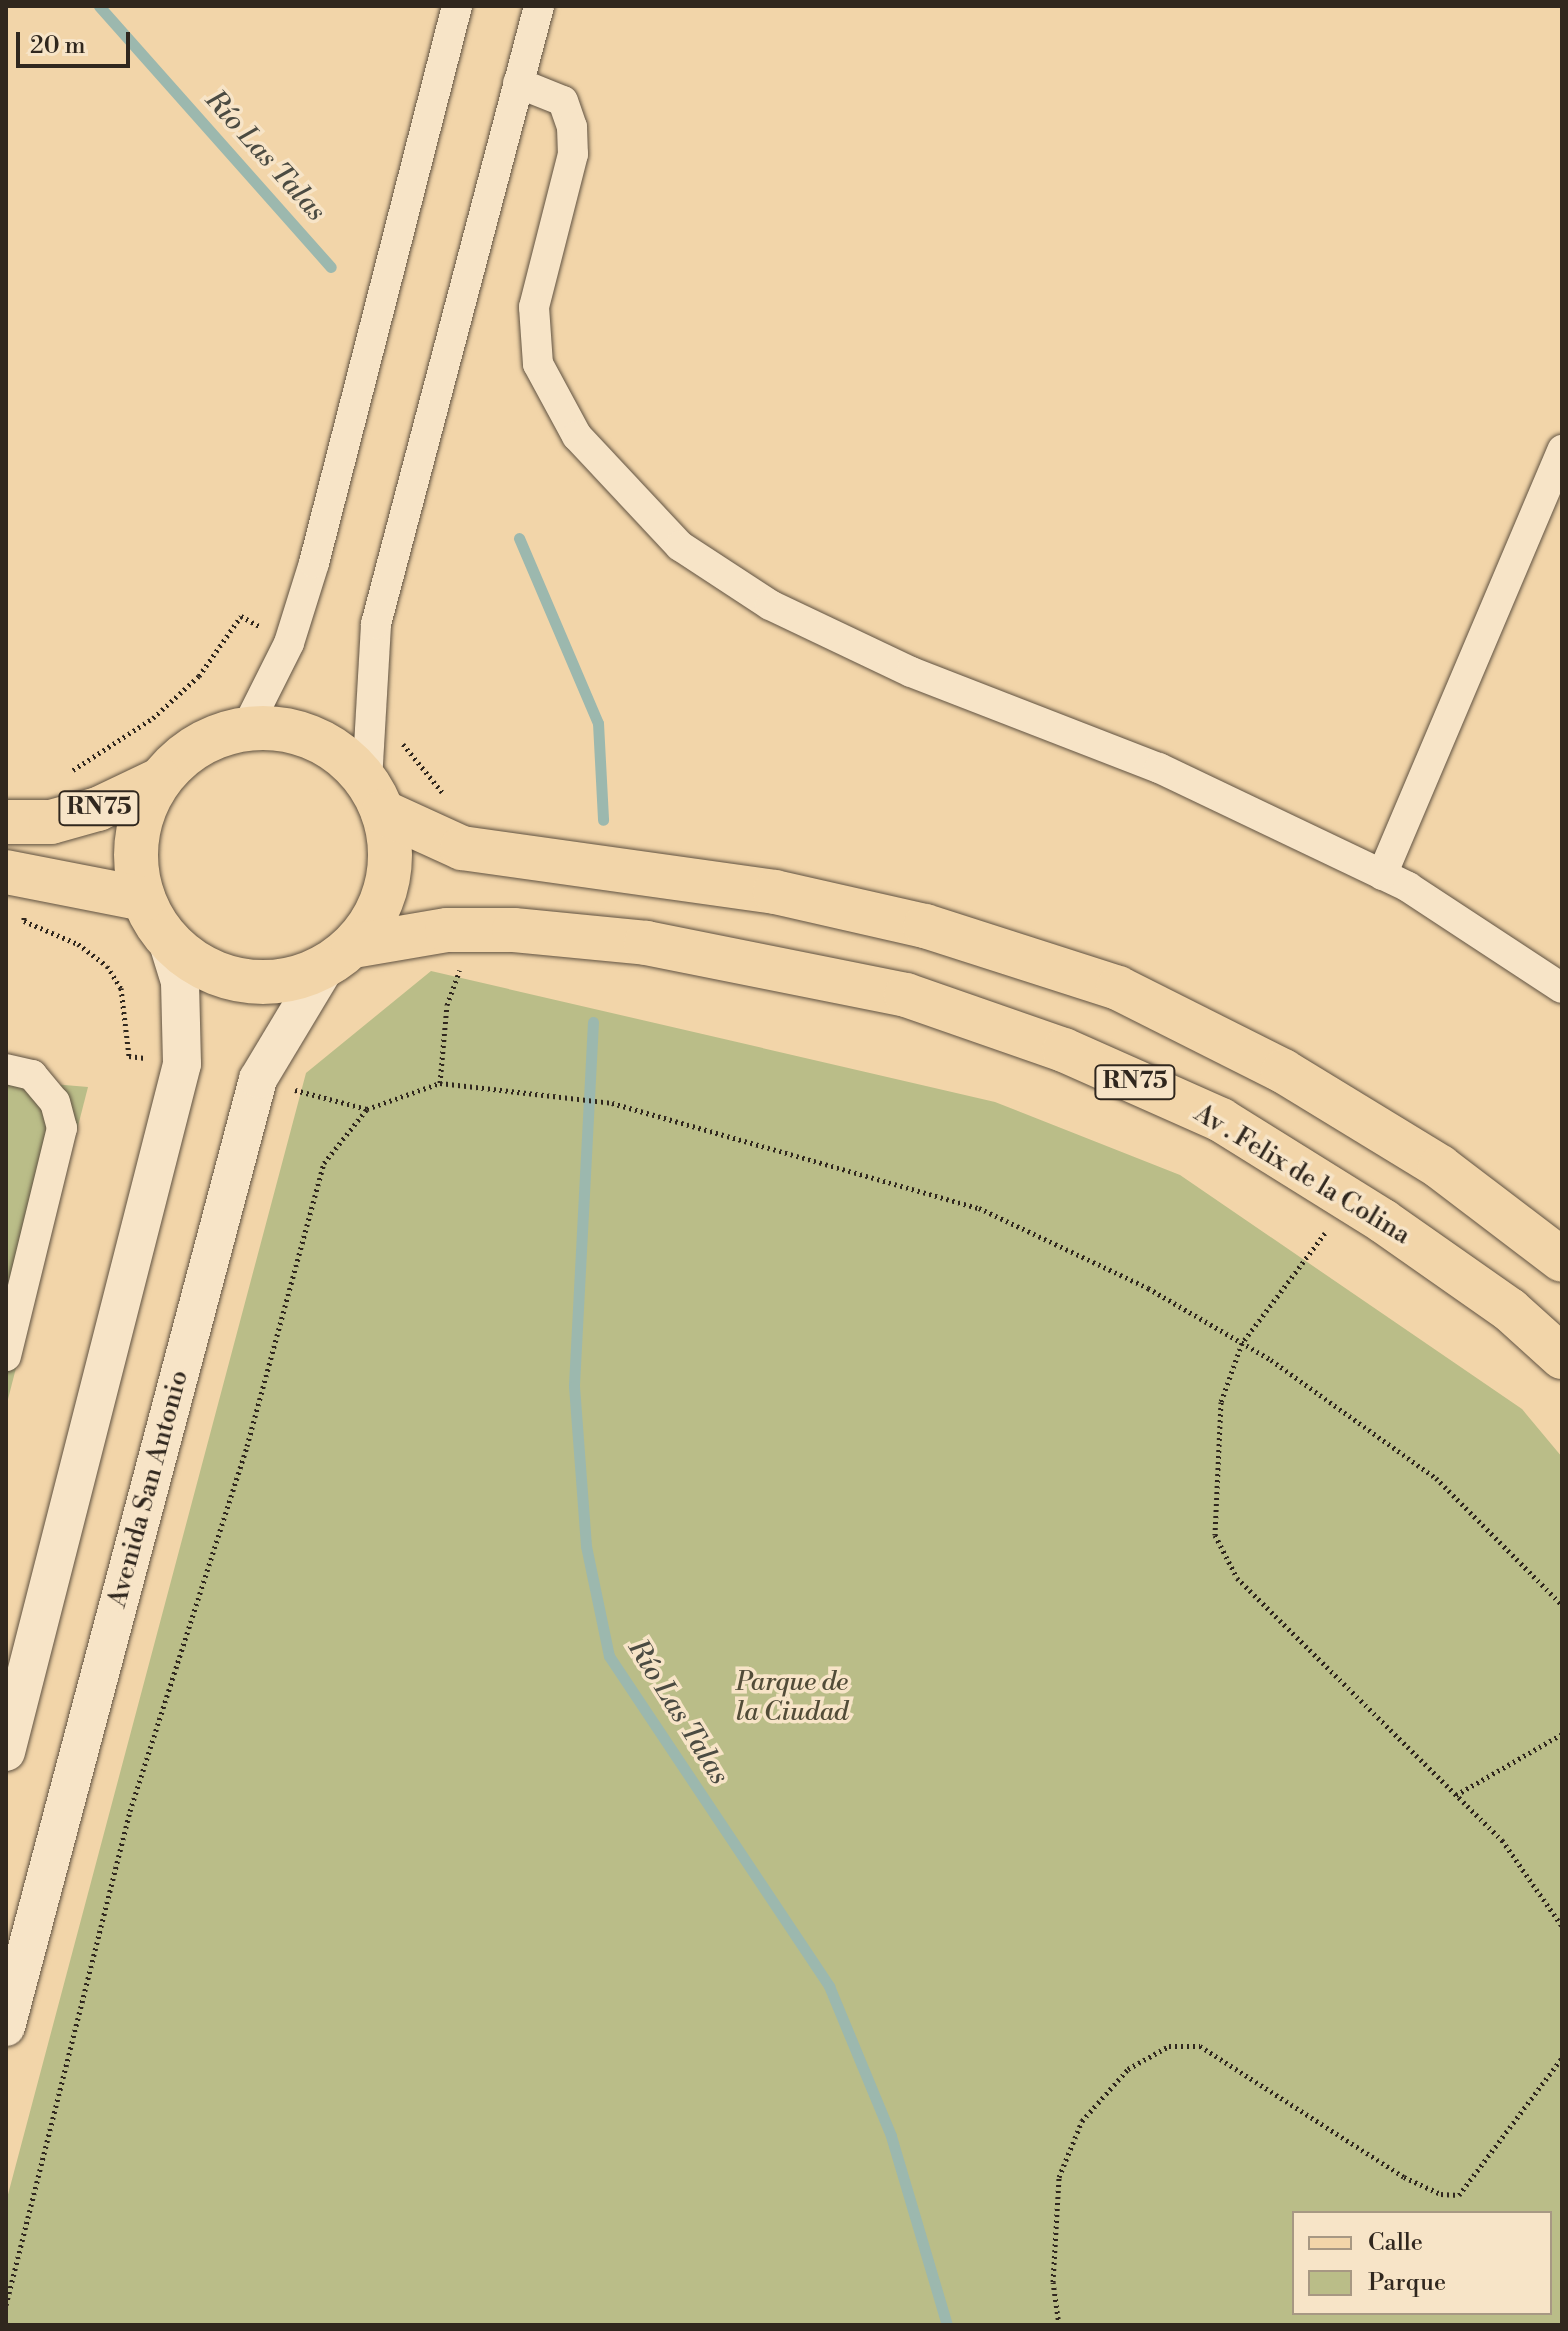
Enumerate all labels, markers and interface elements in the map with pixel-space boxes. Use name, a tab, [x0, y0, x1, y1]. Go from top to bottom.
scale bar	[20, 16, 134, 66]
text: 20 m	[30, 31, 86, 61]
water label: Río Las Talas	[198, 84, 332, 228]
road number: RN75	[57, 788, 141, 828]
road number: RN75	[1093, 1062, 1177, 1102]
street label: Av . Felix de la Colina	[1188, 1098, 1416, 1252]
street label: Avenida San Antonio	[102, 1367, 196, 1611]
water label: Río Las Talas	[620, 1633, 736, 1791]
park label: Parque de la Ciudad	[736, 1667, 848, 1728]
legend	[1292, 2211, 1552, 2315]
text: Calle	[1368, 2228, 1423, 2258]
text: Parque	[1368, 2268, 1446, 2298]

